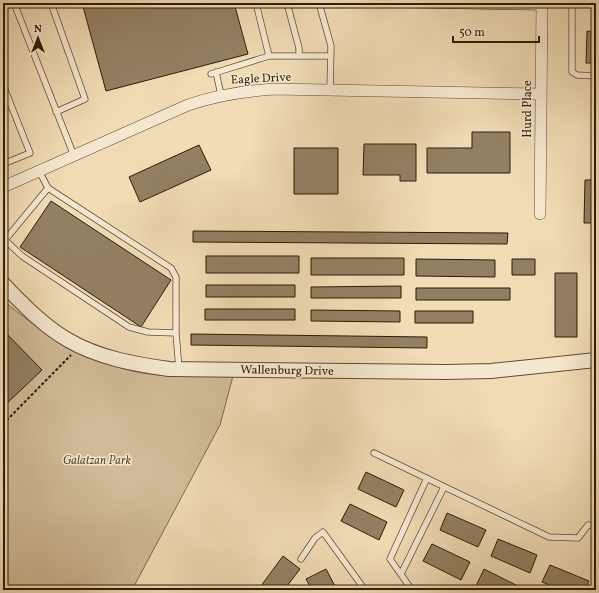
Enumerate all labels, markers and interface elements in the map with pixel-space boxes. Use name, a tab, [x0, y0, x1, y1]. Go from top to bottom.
north arrow	[18, 18, 58, 58]
scale bar	[453, 18, 539, 44]
text: N	[34, 22, 42, 37]
text: 50 m	[459, 25, 485, 41]
street label: Eagle Drive	[231, 69, 292, 89]
street label: Hurd Place	[520, 80, 536, 138]
street label: Wallenburg Drive	[240, 362, 334, 380]
park label: Galatzan Park	[63, 453, 131, 469]

